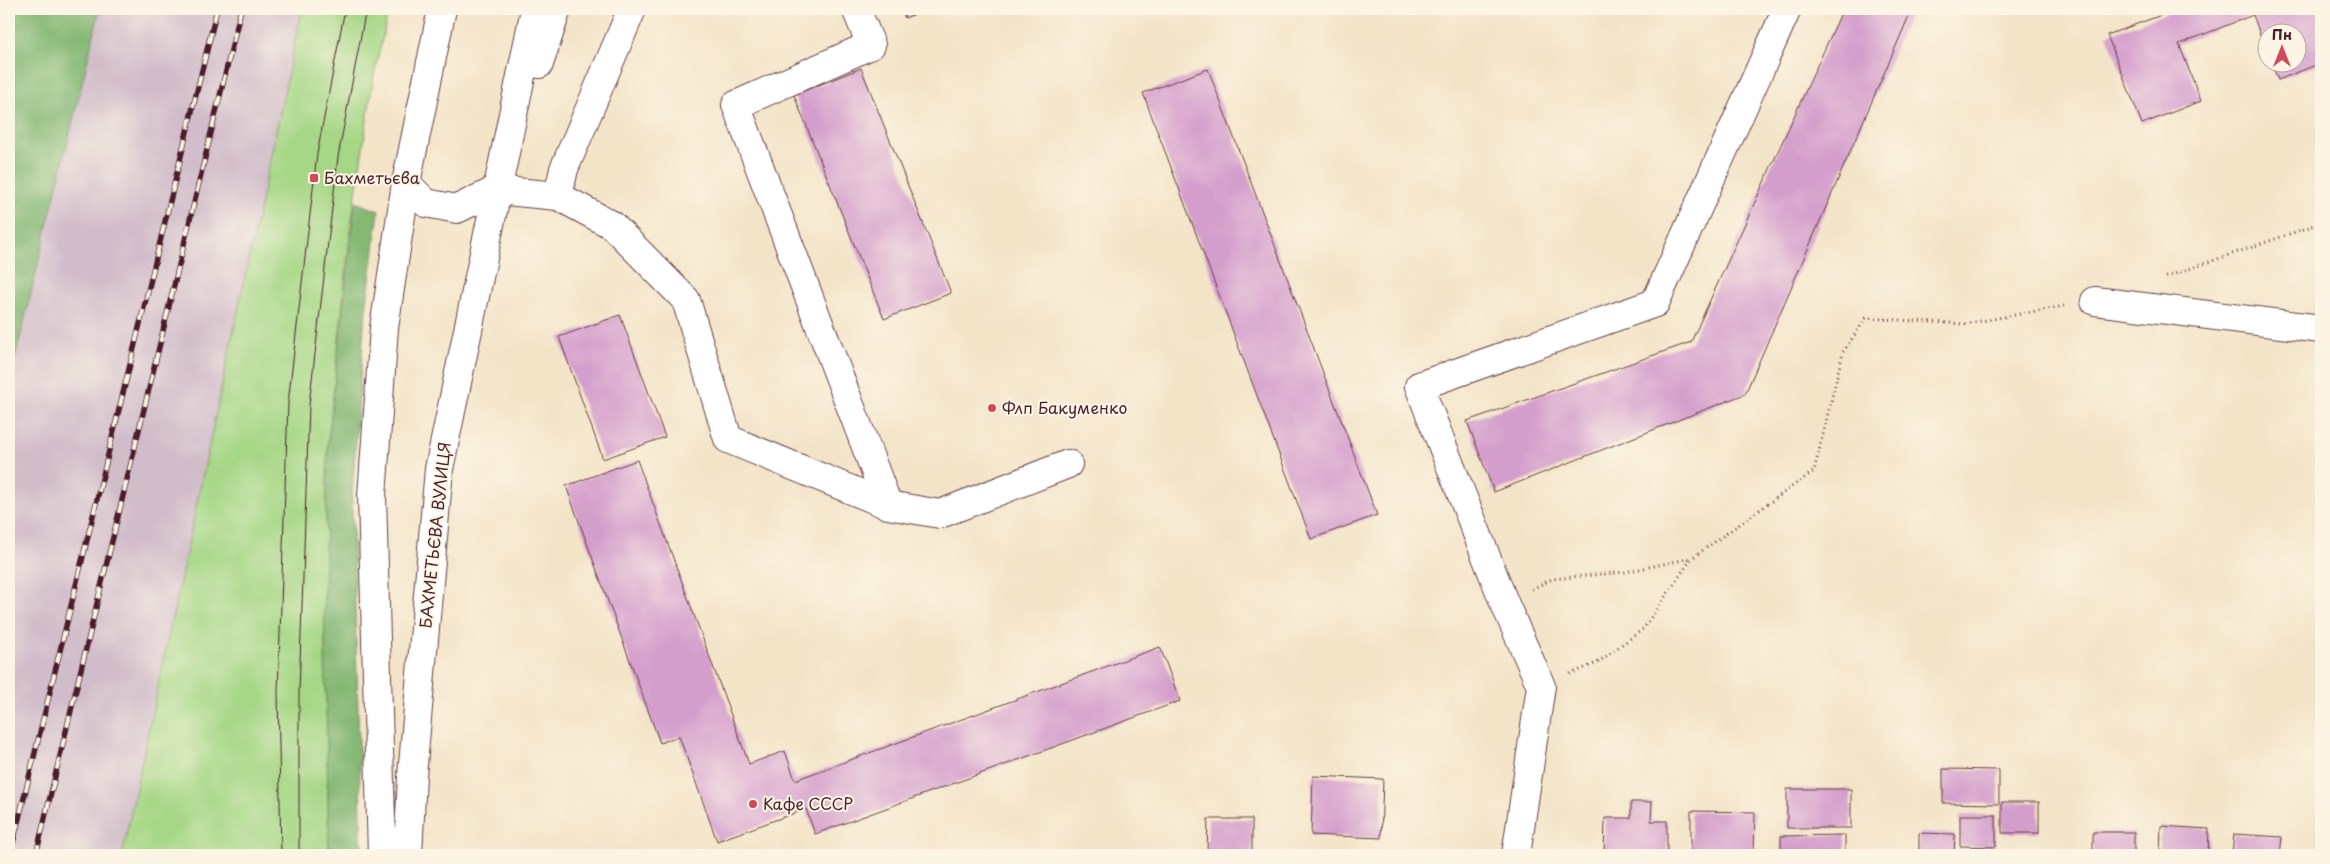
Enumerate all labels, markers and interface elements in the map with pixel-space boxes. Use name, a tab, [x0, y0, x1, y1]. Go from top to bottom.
north arrow	[2258, 22, 2308, 72]
text: Пн	[2272, 24, 2292, 45]
place label: Бахметьєва	[324, 165, 420, 189]
marker: Бахметьєва	[308, 172, 320, 184]
place label: Флп Бакуменко	[1002, 395, 1127, 419]
marker: Флп Бакуменко	[986, 402, 998, 414]
street label: БАХМЕТЬЄВА ВУЛИЦЯ	[412, 441, 456, 629]
place label: Кафе СССР	[763, 791, 853, 815]
marker: Кафе СССР	[747, 798, 759, 810]

